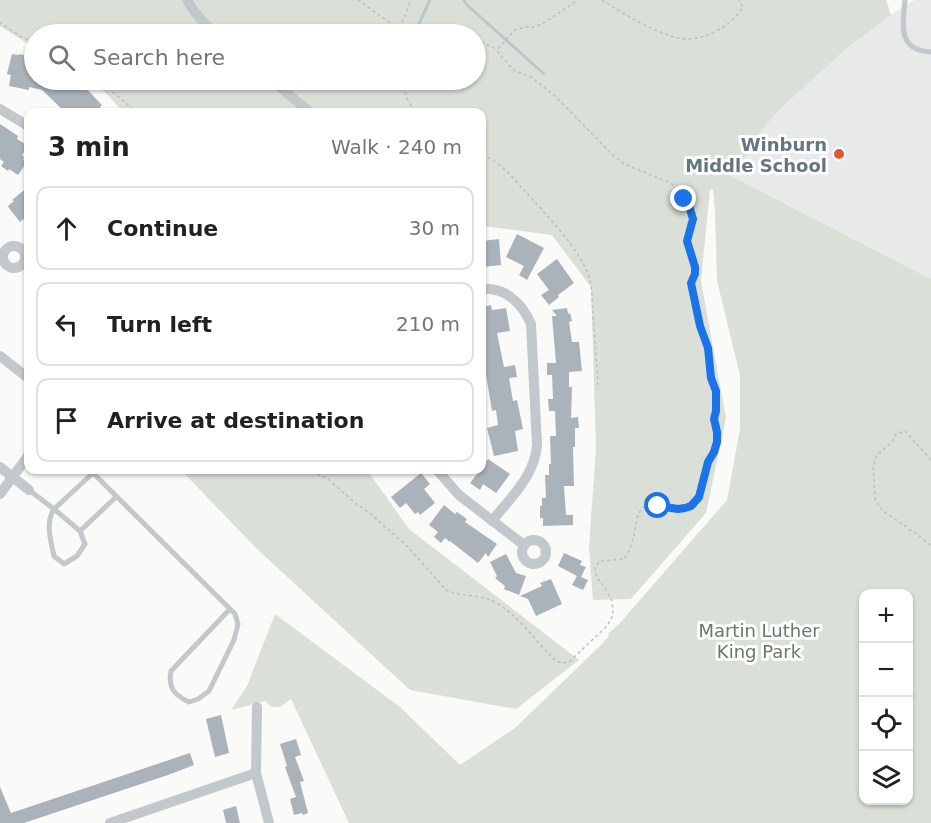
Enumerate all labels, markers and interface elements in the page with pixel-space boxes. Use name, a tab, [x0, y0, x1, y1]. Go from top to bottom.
search box	[24, 24, 486, 90]
icon: search	[45, 41, 78, 74]
text: Search here	[93, 45, 225, 70]
text: 3 min	[48, 132, 130, 162]
place label: Winburn Middle School	[685, 134, 827, 176]
text: Walk · 240 m	[331, 135, 462, 159]
marker: Winburn Middle School	[832, 147, 846, 161]
route end	[670, 185, 696, 211]
icon: ahead	[50, 212, 83, 245]
text: Continue	[107, 216, 218, 241]
text: 30 m	[409, 216, 460, 240]
icon: left	[50, 308, 83, 341]
text: Turn left	[107, 312, 212, 337]
text: 210 m	[396, 312, 460, 336]
icon: arrive	[50, 404, 83, 437]
text: Arrive at destination	[107, 408, 364, 433]
route start	[644, 492, 670, 518]
map controls	[859, 589, 913, 805]
button: +	[859, 589, 913, 643]
park label: Martin Luther King Park	[698, 620, 820, 662]
button: −	[859, 643, 913, 697]
button: locate	[859, 697, 913, 751]
button: layers	[859, 751, 913, 805]

